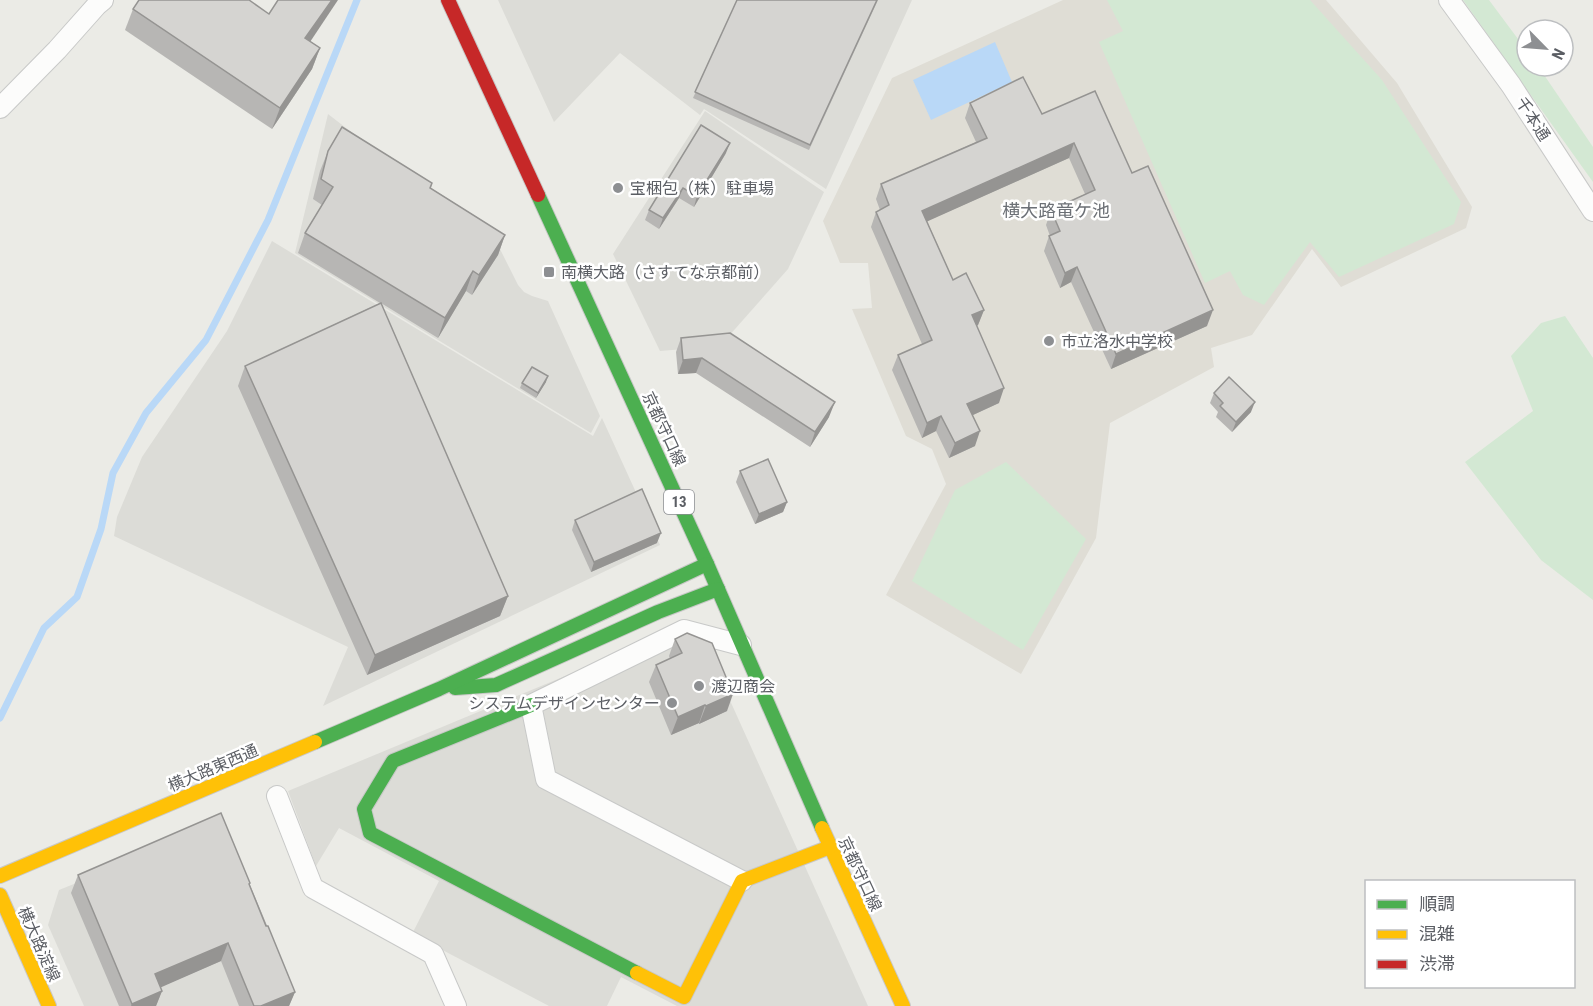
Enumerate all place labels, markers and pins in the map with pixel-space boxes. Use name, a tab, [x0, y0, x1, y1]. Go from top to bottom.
place label: 宝梱包（株）駐車場	[630, 179, 774, 198]
marker: 宝梱包（株）駐車場	[611, 181, 625, 195]
place label: 南横大路（さすてな京都前）	[561, 263, 769, 282]
marker: 南横大路（さすてな京都前）	[542, 265, 556, 279]
place label: 市立洛水中学校	[1061, 332, 1173, 351]
marker: 市立洛水中学校	[1042, 334, 1056, 348]
place label: 渡辺商会	[711, 677, 775, 696]
marker: 渡辺商会	[692, 679, 706, 693]
place label: システムデザインセンター	[468, 694, 660, 713]
marker: システムデザインセンター	[665, 696, 679, 710]

